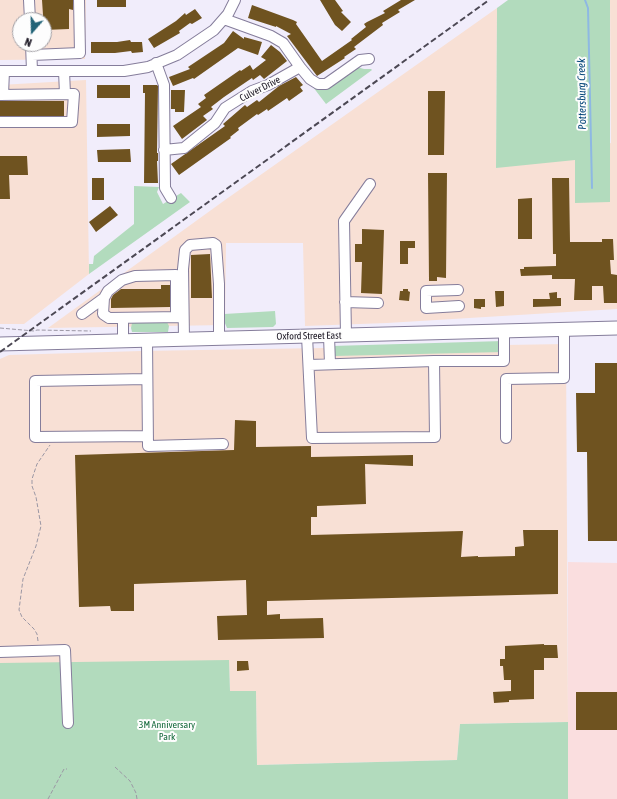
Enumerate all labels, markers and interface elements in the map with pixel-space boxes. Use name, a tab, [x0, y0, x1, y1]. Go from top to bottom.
north arrow	[12, 12, 52, 52]
text: N	[23, 36, 33, 49]
water label: Pottersburg Creek	[575, 58, 589, 130]
street label: Culver Drive	[238, 74, 282, 104]
street label: Oxford Street East	[276, 329, 342, 343]
park label: 3M Anniversary Park	[139, 719, 195, 742]

